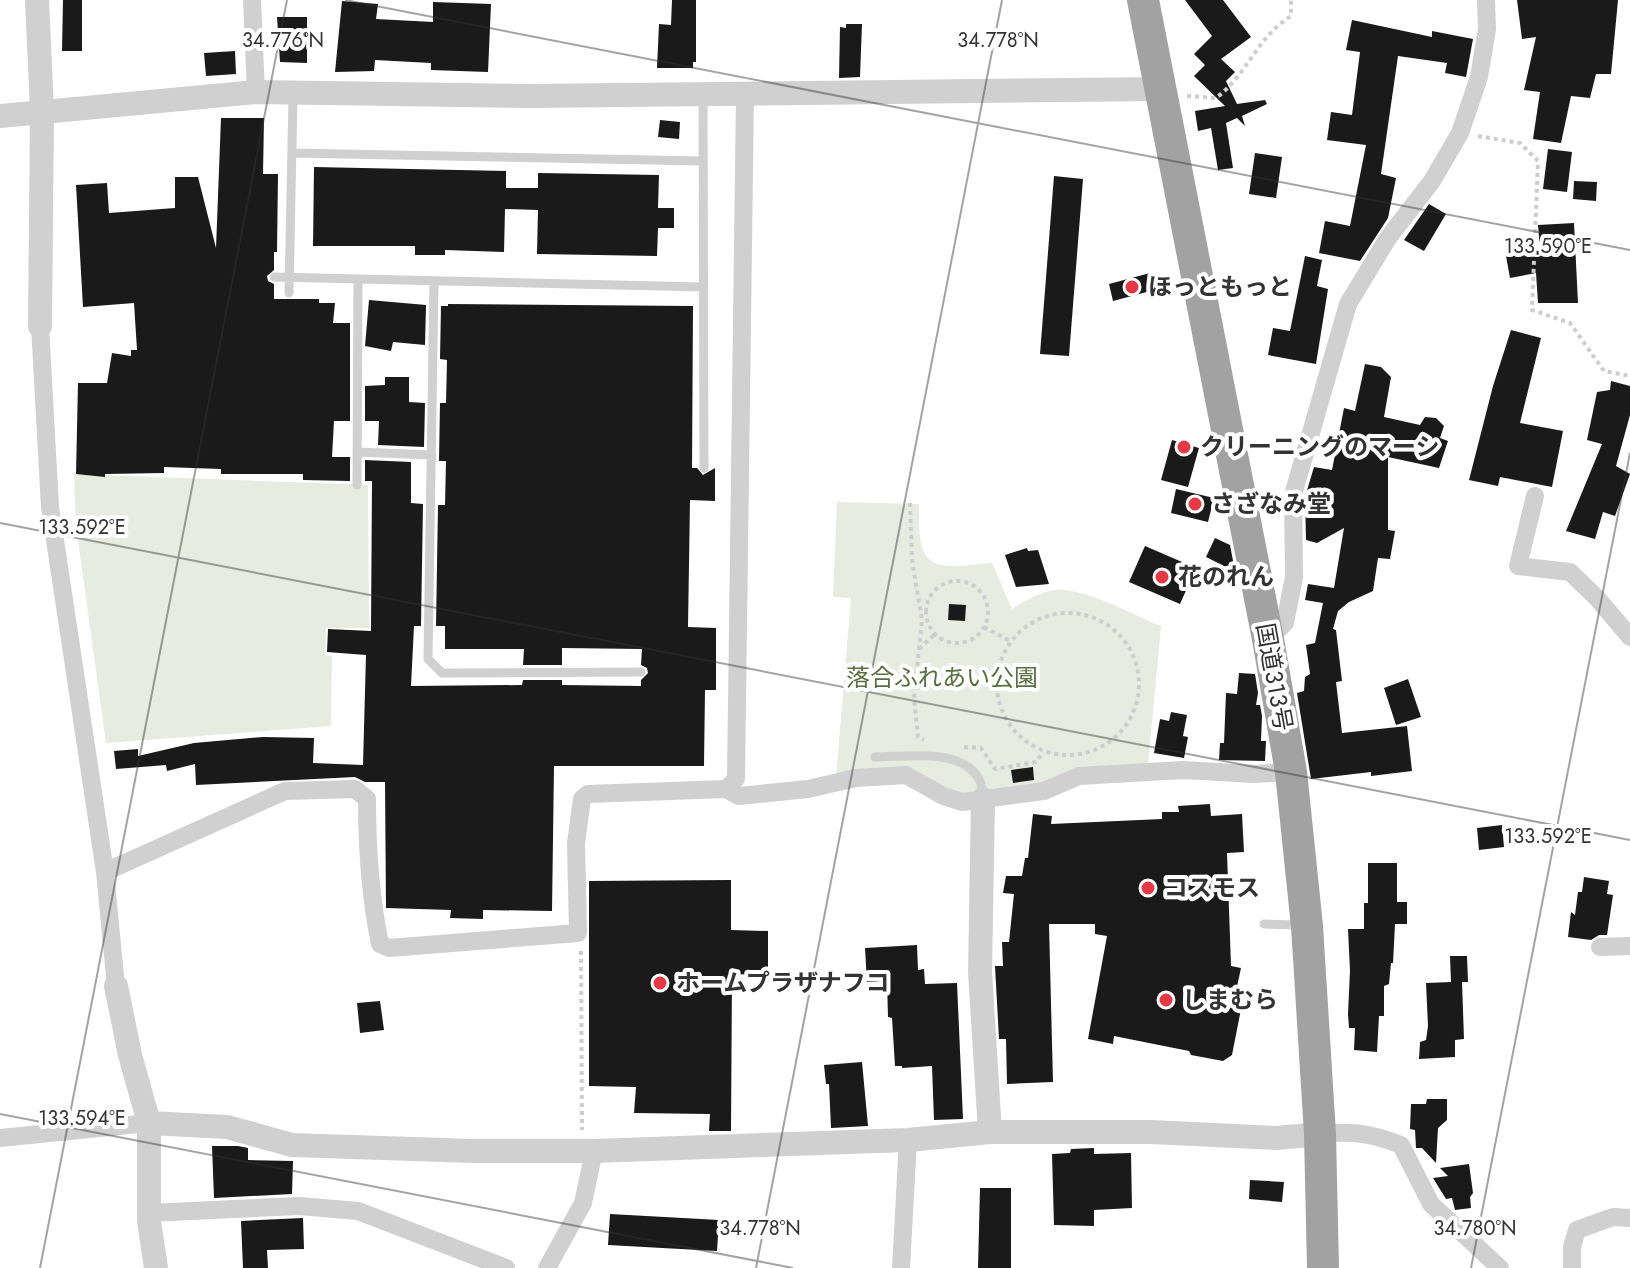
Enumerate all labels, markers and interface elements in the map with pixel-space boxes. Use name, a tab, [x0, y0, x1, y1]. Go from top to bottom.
text: 34.776°N	[242, 26, 324, 55]
text: 34.778°N	[957, 26, 1039, 55]
text: 133.590°E	[1504, 232, 1592, 261]
place label: ほっともっと	[1148, 269, 1292, 304]
marker: ほっともっと	[1123, 278, 1141, 296]
place label: クリーニングのマーシ	[1200, 429, 1440, 464]
marker: クリーニングのマーシ	[1175, 438, 1193, 456]
place label: さざなみ堂	[1211, 486, 1331, 521]
marker: さざなみ堂	[1186, 495, 1204, 513]
text: 133.592°E	[38, 513, 126, 542]
place label: 花のれん	[1178, 559, 1274, 594]
marker: 花のれん	[1153, 568, 1171, 586]
street label: 国道313号	[1248, 620, 1301, 734]
park label: 落合ふれあい公園	[846, 660, 1038, 695]
text: 133.592°E	[1504, 822, 1592, 851]
place label: コスモス	[1164, 870, 1260, 905]
marker: コスモス	[1139, 879, 1157, 897]
place label: ホームプラザナフコ	[676, 965, 890, 1000]
marker: ホームプラザナフコ	[651, 974, 669, 992]
place label: しまむら	[1182, 982, 1278, 1017]
marker: しまむら	[1157, 991, 1175, 1009]
text: 133.594°E	[38, 1104, 126, 1133]
text: 34.778°N	[719, 1214, 801, 1243]
text: 34.780°N	[1433, 1214, 1517, 1243]

